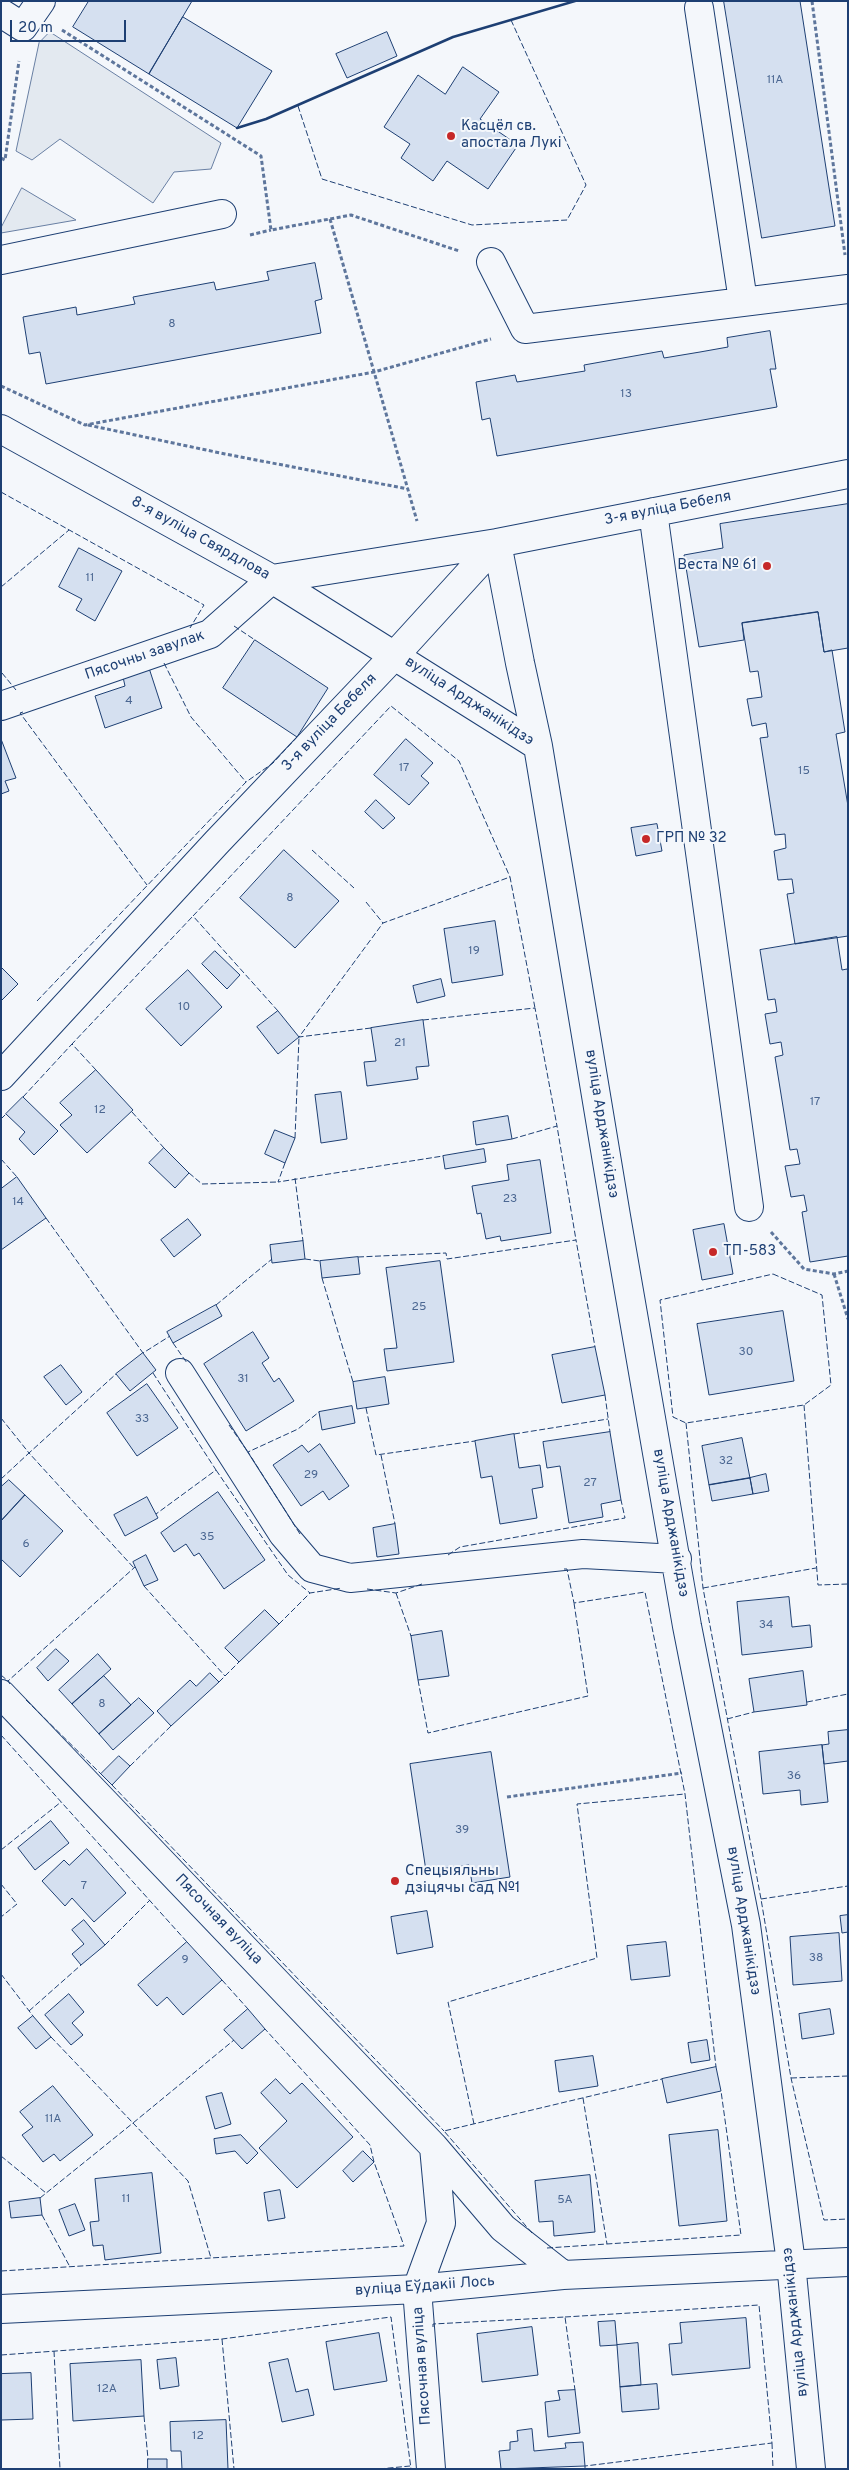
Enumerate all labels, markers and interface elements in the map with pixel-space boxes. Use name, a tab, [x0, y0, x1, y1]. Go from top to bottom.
scale bar	[12, 10, 129, 42]
text: 20 m	[18, 19, 53, 38]
house number: 11А	[767, 74, 783, 88]
place label: Касцёл св. апостала Лукі	[461, 118, 562, 153]
marker: Касцёл св. апостала Лукі	[445, 130, 457, 142]
house number: 8	[168, 318, 176, 332]
house number: 13	[620, 388, 632, 402]
street label: 3-я вуліца Бебеля	[603, 488, 733, 530]
street label: 8-я вуліца Свярдлова	[128, 493, 272, 585]
place label: Веста № 61	[677, 557, 757, 575]
marker: Веста № 61	[761, 560, 773, 572]
house number: 11	[86, 572, 94, 586]
street label: Пясочны завулак	[83, 627, 207, 685]
street label: вуліца Арджанікідзэ	[401, 654, 537, 750]
street label: 3-я вуліца Бебеля	[279, 670, 381, 776]
house number: 4	[125, 695, 133, 709]
house number: 17	[399, 762, 409, 776]
house number: 15	[798, 765, 810, 779]
place label: ГРП № 32	[656, 830, 727, 848]
marker: ГРП № 32	[640, 833, 652, 845]
house number: 8	[286, 892, 294, 906]
house number: 19	[468, 945, 480, 959]
house number: 10	[178, 1001, 190, 1015]
house number: 21	[394, 1037, 406, 1051]
street label: вуліца Арджанікідзэ	[580, 1048, 622, 1200]
house number: 17	[810, 1096, 820, 1110]
house number: 12	[94, 1104, 106, 1118]
house number: 23	[503, 1193, 517, 1207]
house number: 14	[12, 1196, 24, 1210]
place label: ТП-583	[723, 1243, 776, 1261]
marker: ТП-583	[707, 1246, 719, 1258]
house number: 25	[412, 1301, 426, 1315]
house number: 30	[739, 1346, 753, 1360]
house number: 31	[237, 1373, 249, 1387]
house number: 33	[135, 1413, 149, 1427]
street label: вуліца Арджанікідзэ	[648, 1447, 692, 1599]
house number: 32	[719, 1455, 733, 1469]
house number: 29	[304, 1469, 318, 1483]
house number: 27	[583, 1477, 597, 1491]
house number: 35	[200, 1531, 214, 1545]
house number: 6	[22, 1538, 30, 1552]
house number: 34	[759, 1619, 773, 1633]
house number: 8	[98, 1698, 106, 1712]
house number: 36	[787, 1770, 801, 1784]
house number: 39	[455, 1824, 469, 1838]
street label: вуліца Арджанікідзэ	[722, 1845, 764, 1997]
place label: Спецыяльны дзіцячы сад №1	[405, 1863, 520, 1898]
street label: Пясочная вуліца	[170, 1871, 266, 1969]
marker: Спецыяльны дзіцячы сад №1	[389, 1875, 401, 1887]
house number: 7	[81, 1880, 87, 1894]
house number: 38	[809, 1952, 823, 1966]
house number: 9	[181, 1954, 189, 1968]
house number: 11А	[45, 2113, 61, 2127]
house number: 11	[122, 2193, 130, 2207]
house number: 5А	[557, 2194, 573, 2208]
street label: вуліца Арджанікідзэ	[779, 2246, 813, 2398]
street label: вуліца Еўдакіі Лось	[354, 2273, 496, 2301]
street label: Пясочная вуліца	[410, 2306, 436, 2426]
house number: 12А	[97, 2383, 117, 2397]
house number: 12	[192, 2430, 204, 2444]

